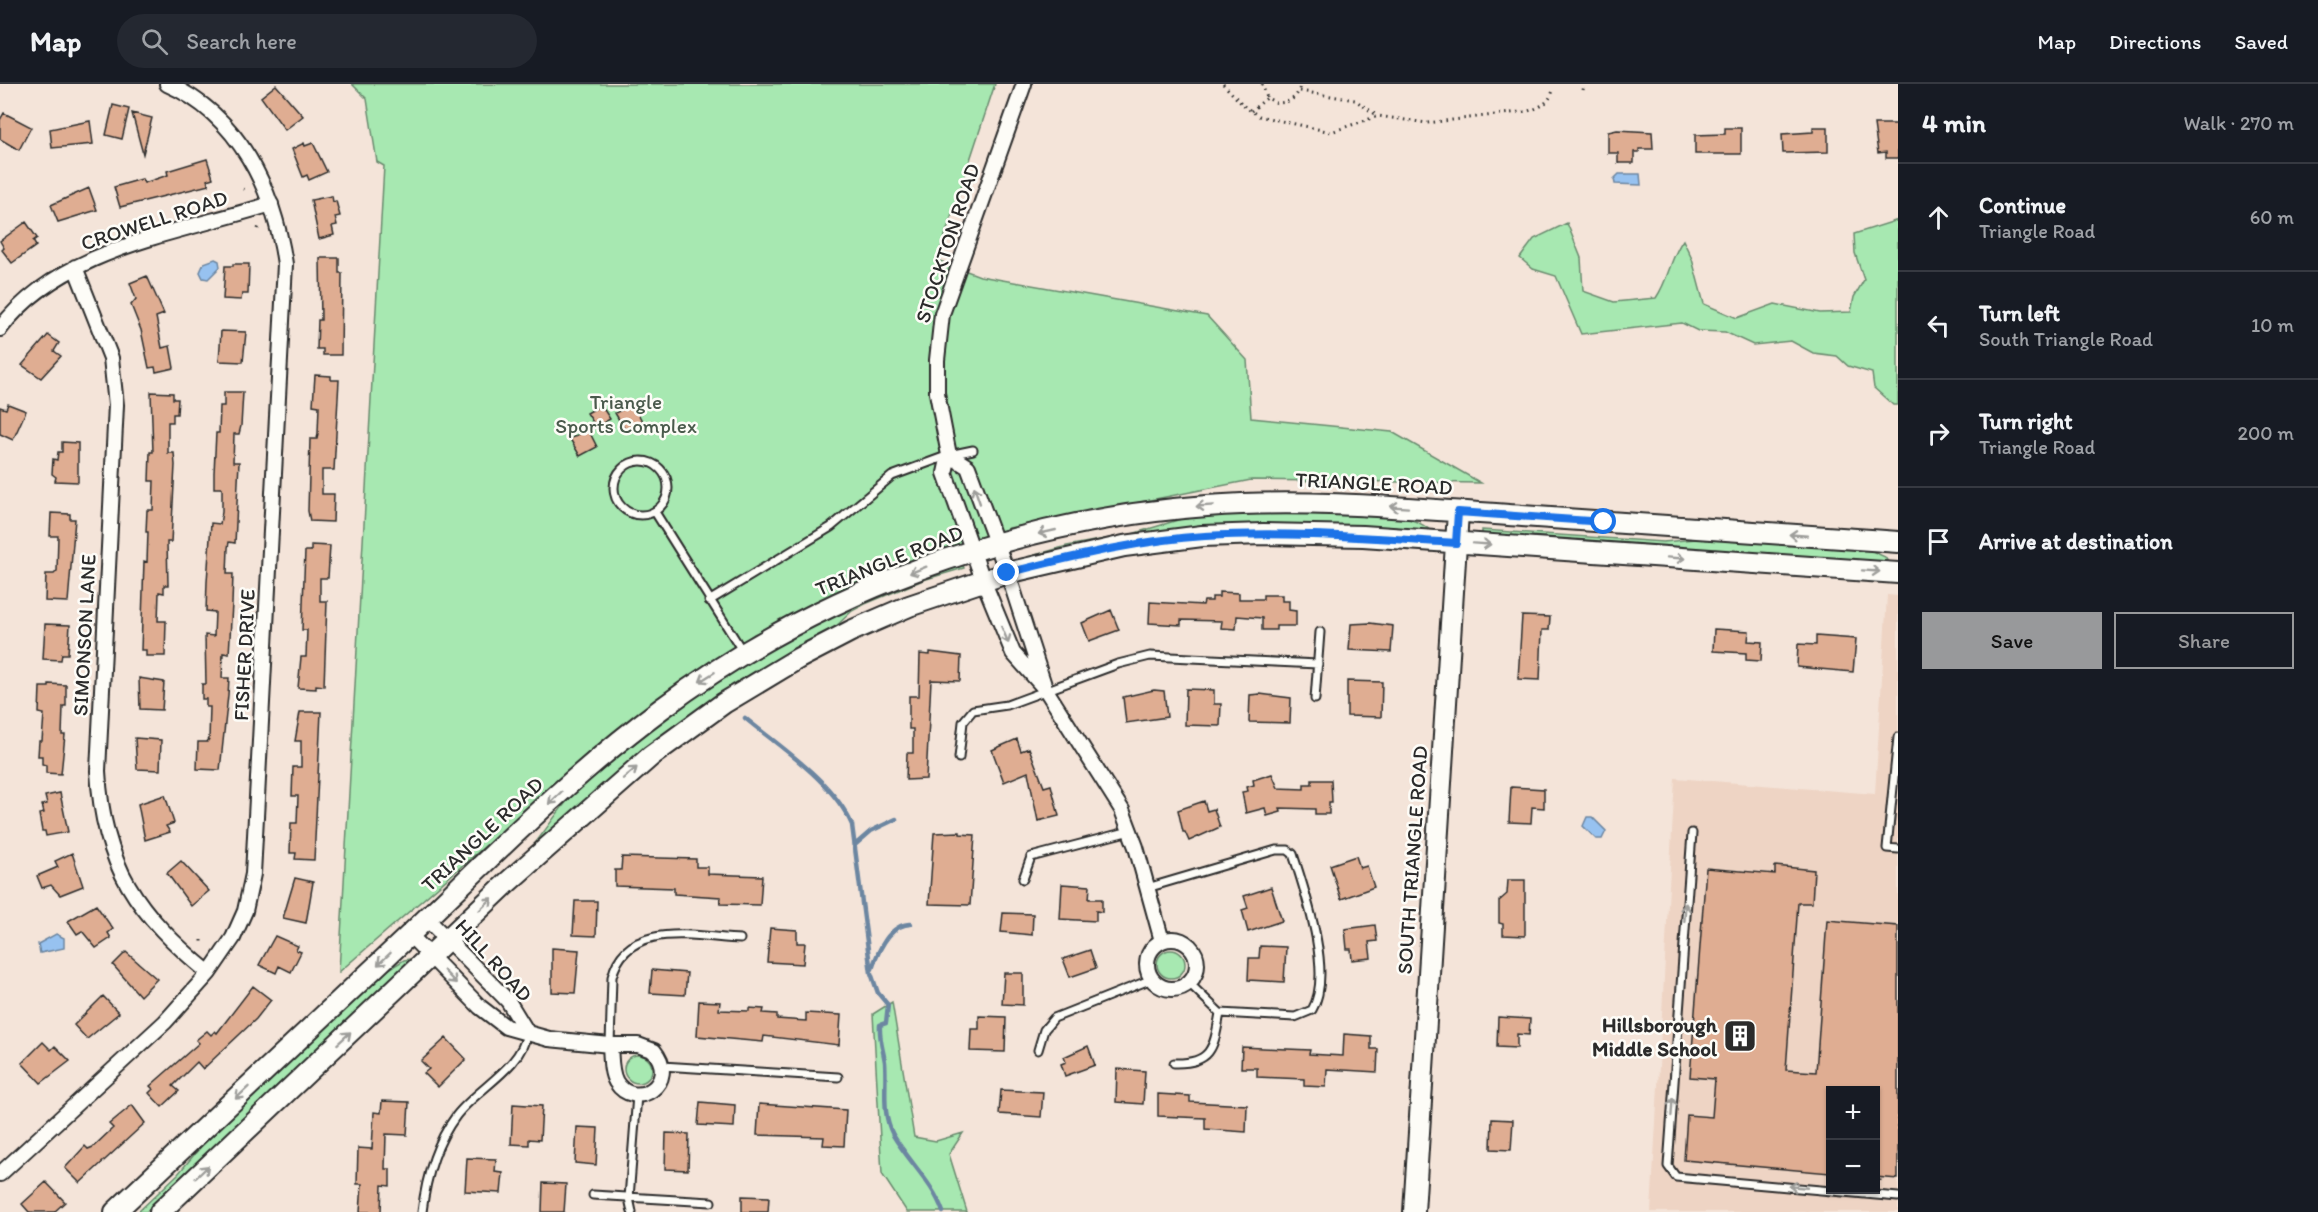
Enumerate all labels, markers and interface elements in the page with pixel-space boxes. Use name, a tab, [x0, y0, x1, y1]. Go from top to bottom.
search box	[117, 14, 537, 68]
text: Map	[30, 24, 81, 58]
icon: search	[138, 25, 171, 58]
text: Search here	[186, 28, 297, 55]
text: Map	[2038, 29, 2076, 54]
text: Directions	[2109, 29, 2201, 54]
text: Saved	[2234, 29, 2288, 54]
text: 4 min	[1922, 107, 1986, 139]
text: Walk · 270 m	[2183, 111, 2294, 135]
street label: STOCKTON ROAD	[909, 160, 985, 326]
street label: CROWELL ROAD	[77, 184, 231, 256]
text: Continue	[1979, 192, 2066, 219]
icon: ahead	[1922, 201, 1955, 234]
text: 60 m	[2250, 205, 2294, 229]
text: Triangle Road	[1979, 219, 2095, 243]
text: Turn left	[1979, 300, 2060, 327]
icon: left	[1922, 309, 1955, 342]
text: 10 m	[2251, 313, 2294, 337]
text: South Triangle Road	[1979, 327, 2153, 351]
park label: Triangle Sports Complex	[555, 389, 697, 438]
text: Turn right	[1979, 408, 2073, 435]
icon: right	[1922, 417, 1955, 450]
text: 200 m	[2238, 421, 2294, 445]
text: Triangle Road	[1979, 435, 2095, 459]
street label: TRIANGLE ROAD	[1295, 466, 1453, 500]
one-way arrow	[971, 487, 982, 505]
one-way arrow	[1195, 501, 1215, 512]
one-way arrow	[1390, 501, 1410, 512]
route start	[1590, 508, 1616, 534]
street label: TRIANGLE ROAD	[811, 519, 967, 601]
icon: arrive	[1922, 525, 1955, 558]
one-way arrow	[1038, 526, 1057, 538]
text: Arrive at destination	[1979, 528, 2173, 555]
one-way arrow	[1788, 529, 1808, 540]
one-way arrow	[1471, 539, 1491, 550]
street label: SIMONSON LANE	[67, 553, 101, 716]
one-way arrow	[1666, 553, 1686, 564]
route end	[993, 559, 1019, 585]
one-way arrow	[910, 566, 928, 577]
one-way arrow	[1860, 566, 1880, 577]
street label: FISHER DRIVE	[228, 588, 260, 722]
button: Save	[1922, 612, 2102, 669]
button: Share	[2114, 612, 2294, 669]
one-way arrow	[1000, 625, 1011, 643]
one-way arrow	[699, 671, 716, 683]
street label: SOUTH TRIANGLE ROAD	[1392, 745, 1432, 975]
one-way arrow	[622, 766, 638, 779]
street label: TRIANGLE ROAD	[416, 771, 548, 897]
one-way arrow	[548, 791, 563, 805]
one-way arrow	[478, 897, 493, 911]
one-way arrow	[1680, 903, 1691, 923]
street label: HILL ROAD	[450, 913, 538, 1007]
one-way arrow	[377, 952, 392, 966]
one-way arrow	[443, 970, 458, 985]
place label: Hillsborough Middle School	[1592, 1012, 1718, 1061]
building icon: Hillsborough Middle School	[1722, 1018, 1758, 1054]
one-way arrow	[336, 1031, 351, 1045]
one-way arrow	[235, 1085, 250, 1099]
map controls	[1826, 1086, 1880, 1194]
button: +	[1826, 1086, 1880, 1140]
one-way arrow	[1667, 1098, 1678, 1117]
button: −	[1826, 1140, 1880, 1194]
one-way arrow	[195, 1165, 210, 1179]
one-way arrow	[1788, 1182, 1808, 1193]

